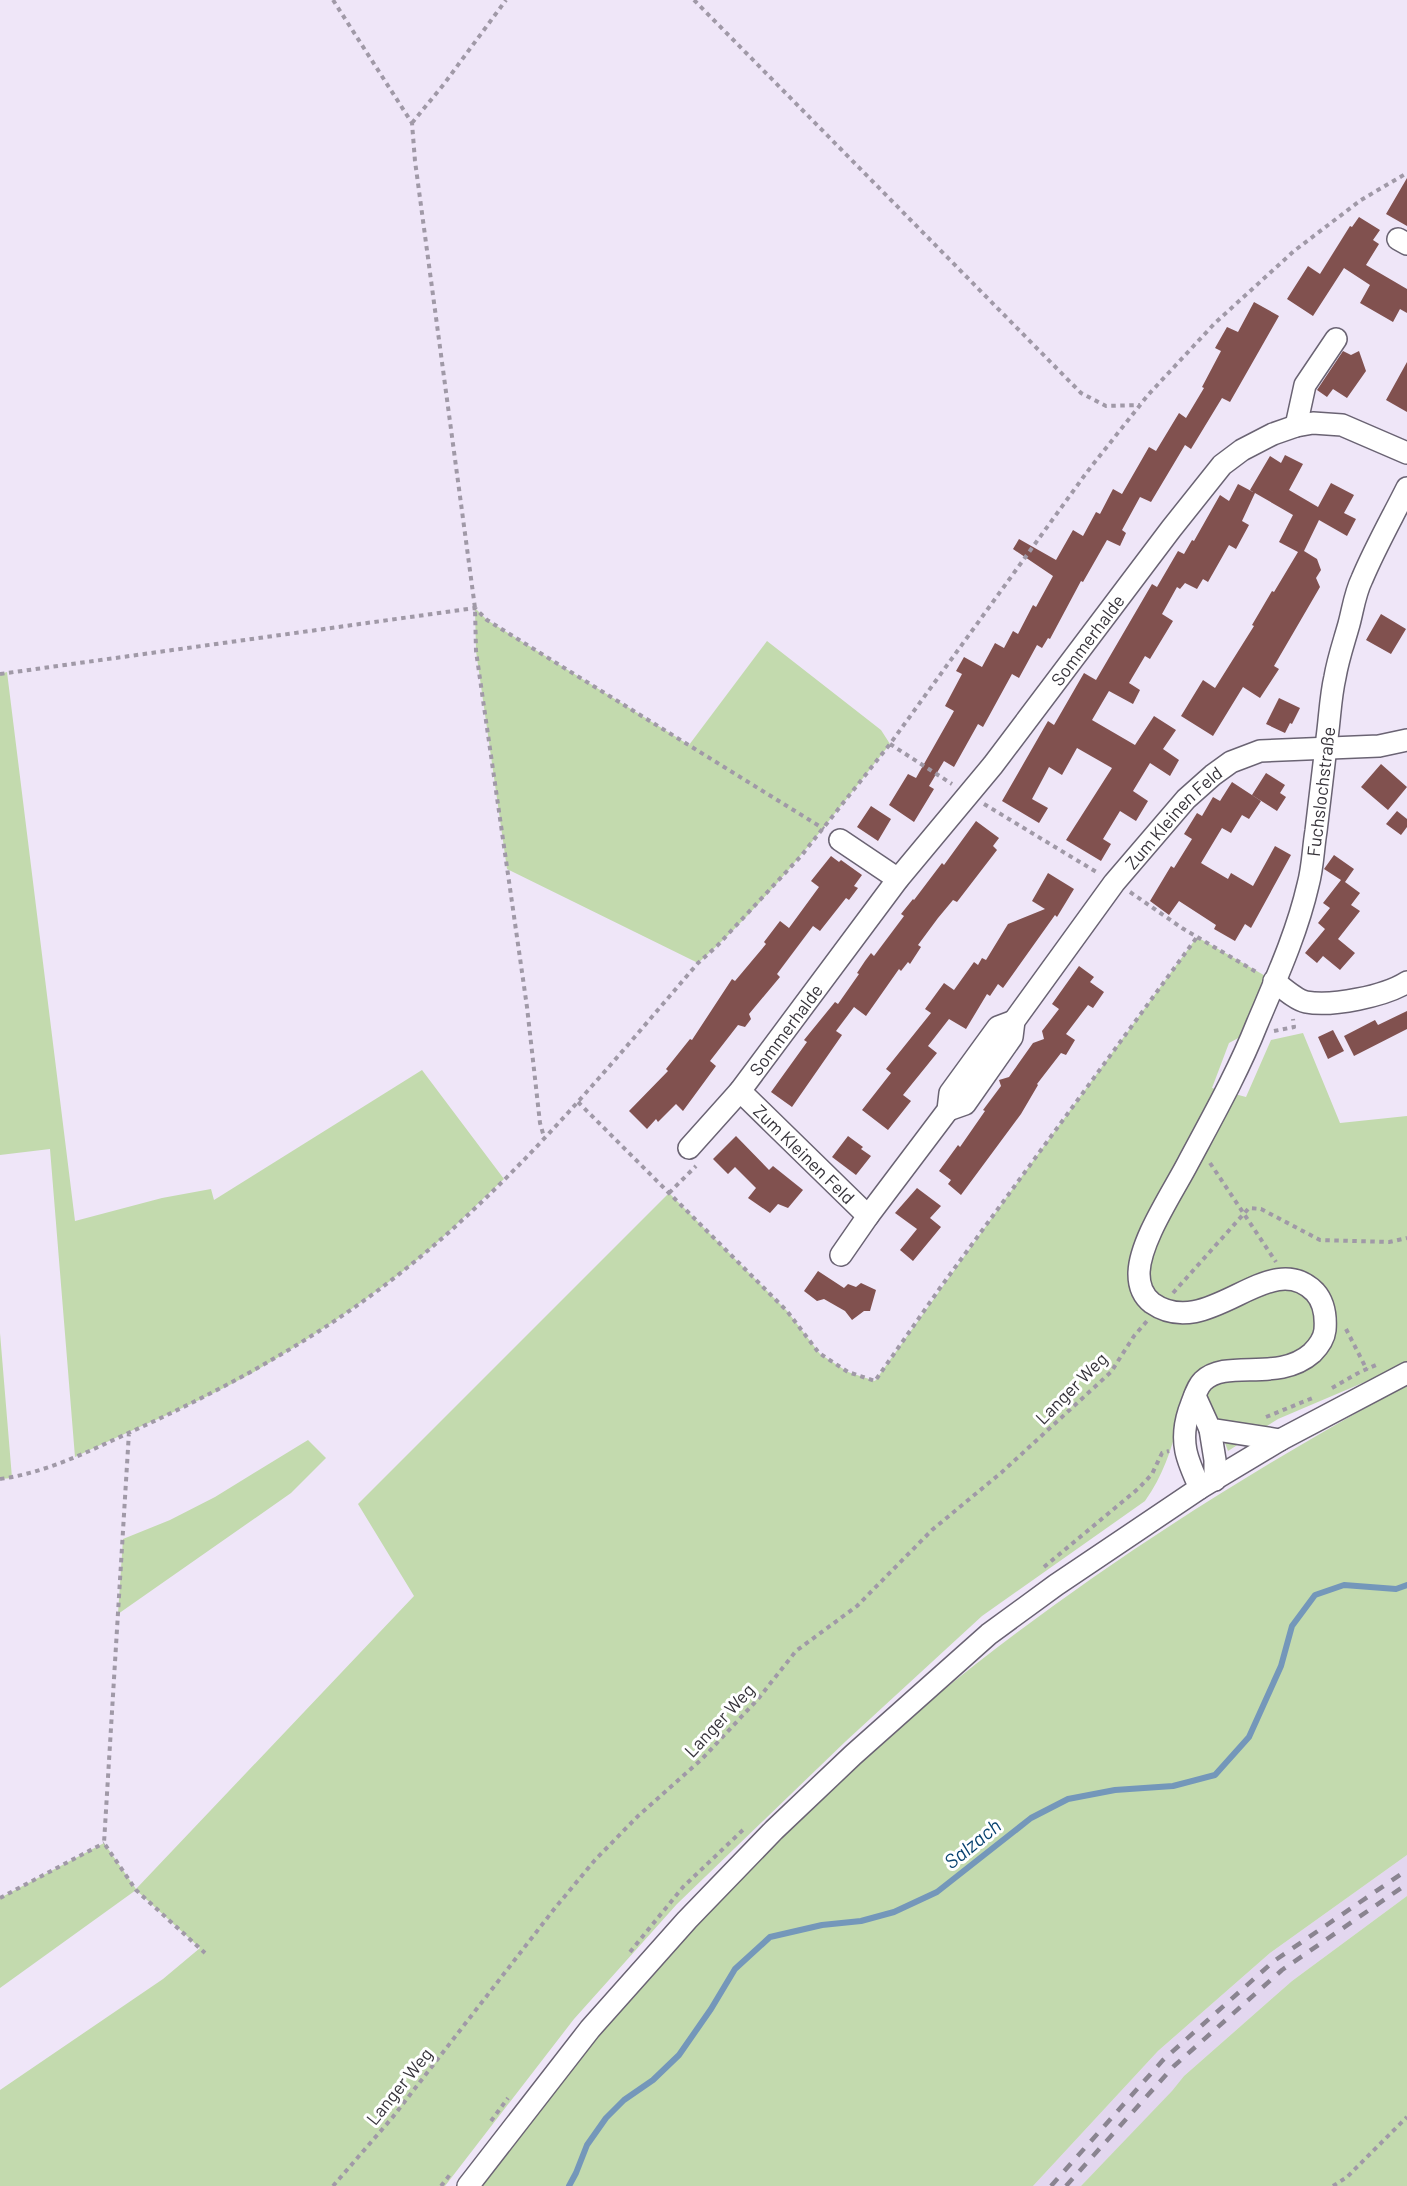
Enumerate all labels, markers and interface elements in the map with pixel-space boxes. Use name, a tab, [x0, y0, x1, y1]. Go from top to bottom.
street label: Sommerhalde	[1046, 590, 1129, 690]
street label: Fuchslochstraße	[1302, 725, 1339, 858]
street label: Zum Kleinen Feld	[1120, 761, 1226, 873]
street label: Sommerhalde	[744, 980, 827, 1080]
street label: Zum Kleinen Feld	[749, 1100, 860, 1208]
street label: Langer Weg	[1030, 1347, 1112, 1429]
street label: Langer Weg	[679, 1679, 759, 1761]
water label: Salzach	[939, 1813, 1005, 1873]
street label: Langer Weg	[361, 2043, 437, 2129]

